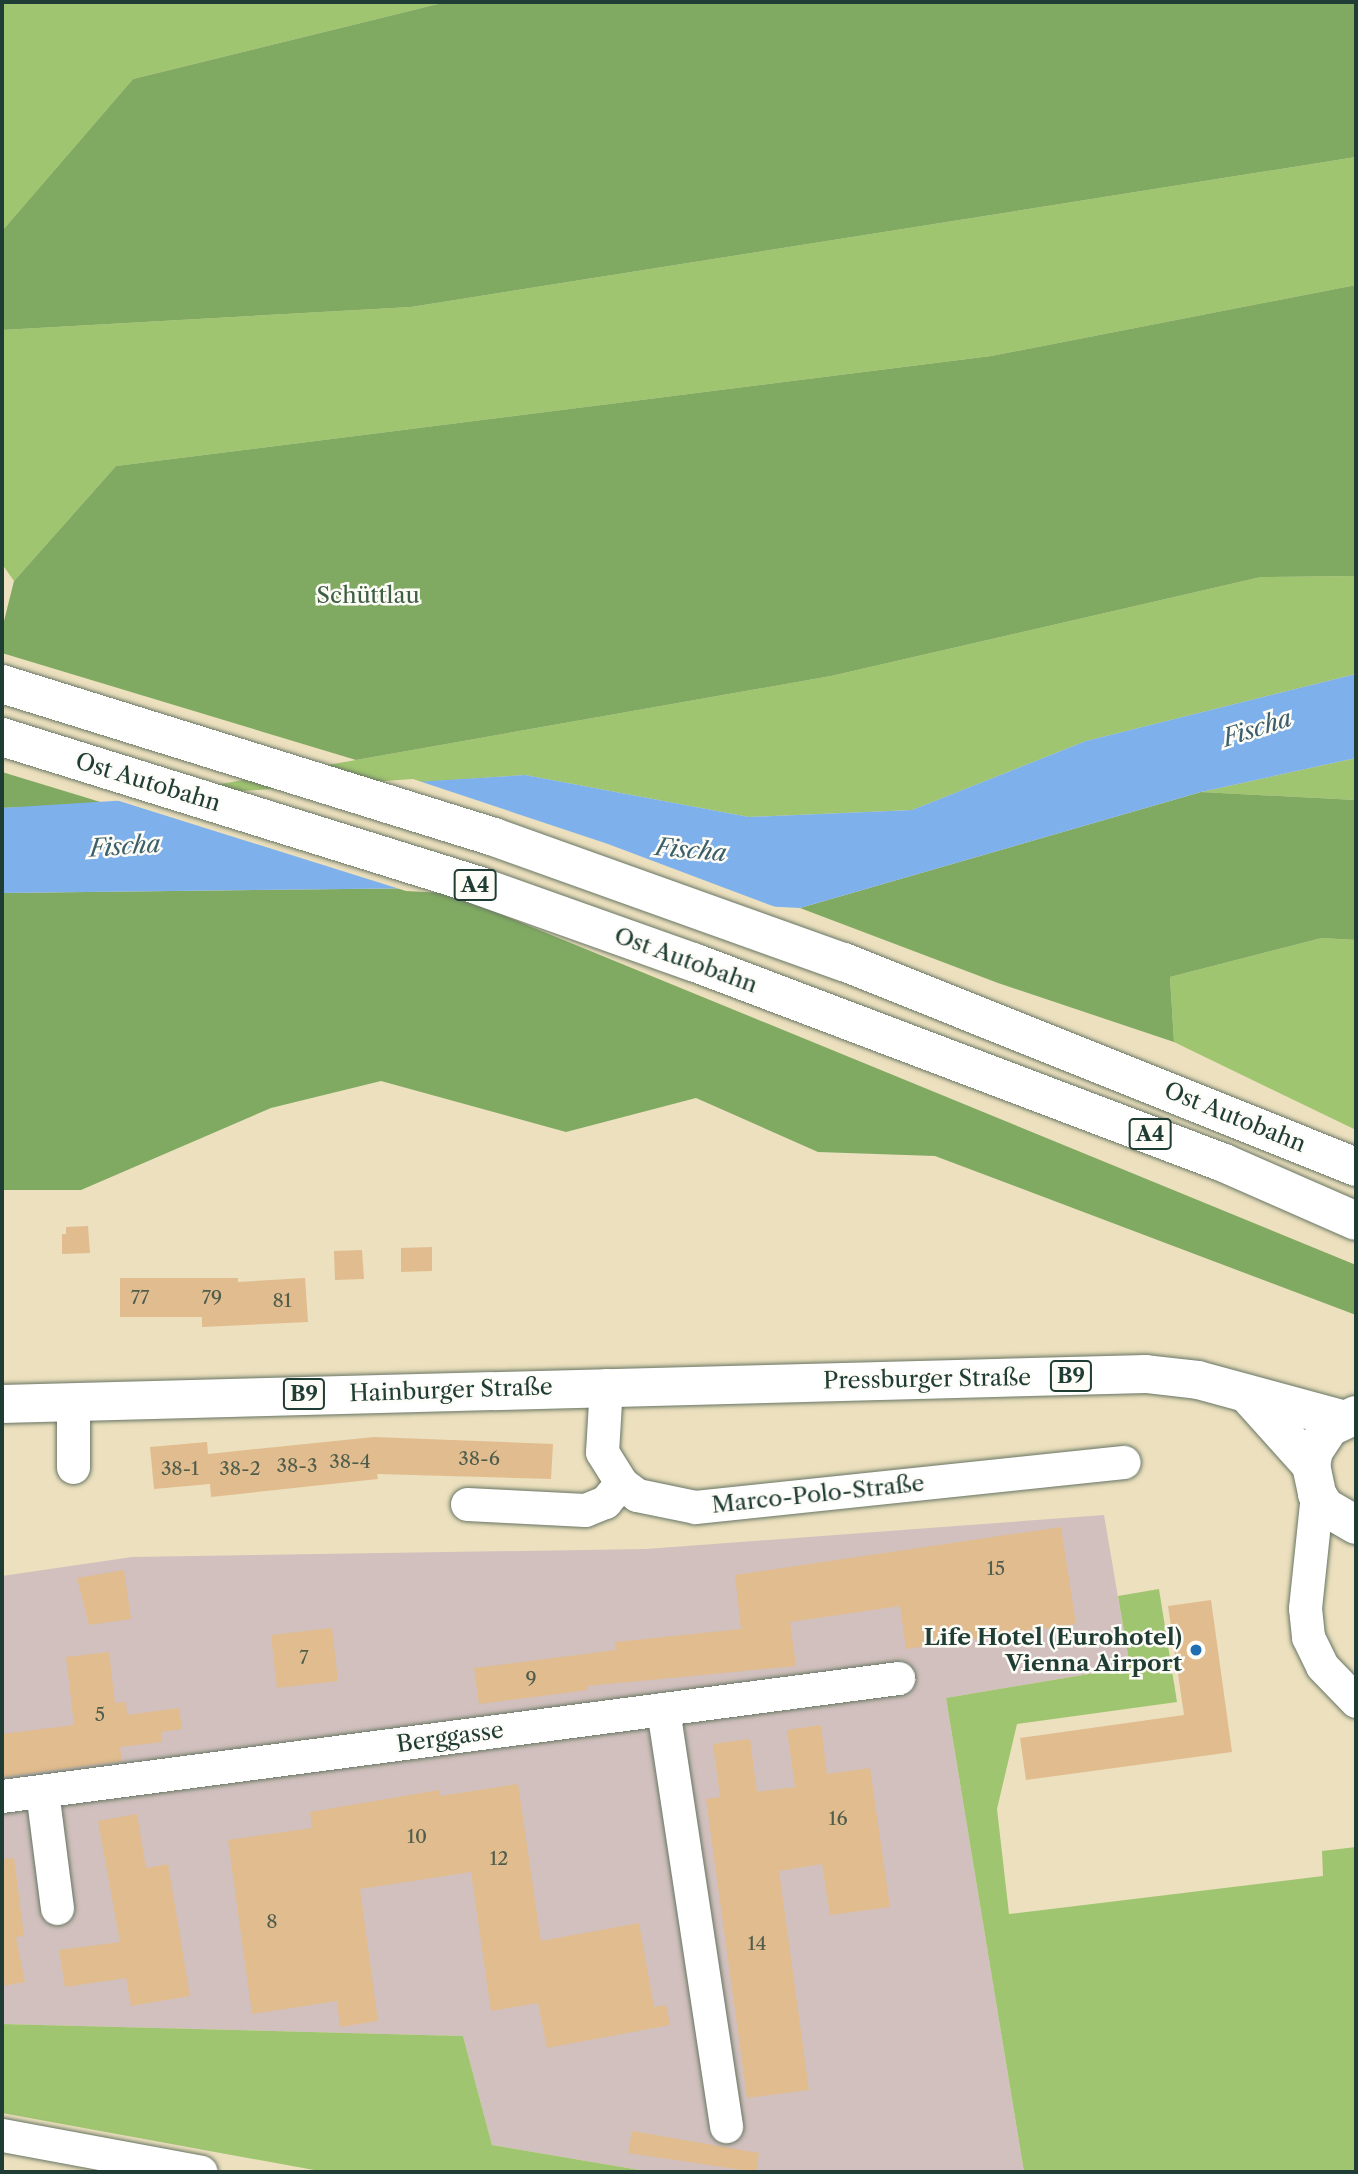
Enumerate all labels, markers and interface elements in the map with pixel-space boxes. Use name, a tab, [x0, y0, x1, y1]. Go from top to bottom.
park label: Schüttlau	[316, 581, 420, 609]
water label: Fischa	[1219, 703, 1295, 753]
street label: Ost Autobahn	[72, 747, 224, 817]
water label: Fischa	[89, 829, 161, 863]
water label: Fischa	[654, 833, 728, 867]
road number: A4	[452, 868, 498, 903]
street label: Ost Autobahn	[610, 921, 762, 999]
street label: Ost Autobahn	[1160, 1076, 1310, 1158]
road number: A4	[1127, 1116, 1173, 1152]
house number: 77	[131, 1287, 149, 1309]
house number: 79	[202, 1287, 222, 1309]
house number: 81	[272, 1290, 292, 1312]
road number: B9	[1048, 1358, 1094, 1394]
street label: Pressburger Straße	[823, 1363, 1031, 1395]
street label: Hainburger Straße	[349, 1373, 553, 1407]
road number: B9	[281, 1376, 327, 1412]
house number: 38-6	[458, 1448, 500, 1470]
house number: 38-4	[329, 1451, 371, 1473]
house number: 38-3	[277, 1455, 317, 1477]
house number: 38-1	[161, 1458, 199, 1480]
house number: 38-2	[219, 1458, 261, 1480]
street label: Marco-Polo-Straße	[710, 1469, 926, 1519]
house number: 15	[987, 1558, 1005, 1580]
place label: Life Hotel (Eurohotel) Vienna Airport	[924, 1623, 1182, 1677]
marker: Life Hotel (Eurohotel) Vienna Airport	[1188, 1642, 1204, 1658]
house number: 7	[299, 1647, 309, 1669]
house number: 9	[525, 1668, 537, 1690]
house number: 5	[95, 1704, 105, 1726]
street label: Berggasse	[395, 1716, 505, 1758]
house number: 16	[828, 1808, 848, 1830]
house number: 10	[407, 1826, 427, 1848]
house number: 12	[490, 1848, 508, 1870]
house number: 8	[266, 1911, 278, 1933]
house number: 14	[748, 1933, 766, 1955]

